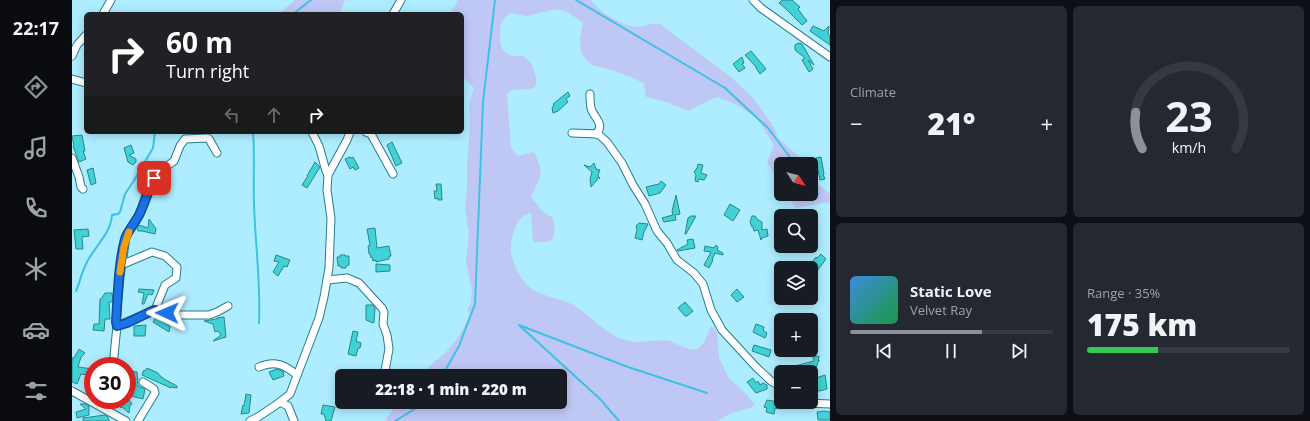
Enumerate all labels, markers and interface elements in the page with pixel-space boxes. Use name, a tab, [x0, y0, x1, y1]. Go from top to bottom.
text: 22:17	[13, 16, 59, 40]
text: 60 m	[166, 23, 233, 61]
icon: right	[100, 28, 152, 80]
text: Turn right	[166, 59, 249, 83]
icon: directions	[22, 73, 50, 101]
text: Climate	[850, 83, 896, 101]
text: 23	[1165, 88, 1212, 144]
text: 21°	[928, 103, 975, 144]
icon: left	[221, 104, 243, 126]
icon: ahead	[263, 104, 285, 126]
icon: right	[305, 104, 327, 126]
text: −	[850, 108, 863, 138]
text: +	[1040, 108, 1053, 138]
icon: music	[22, 134, 50, 162]
text: km/h	[1171, 138, 1206, 157]
north arrow	[774, 157, 818, 201]
map controls	[774, 157, 818, 409]
pin	[137, 161, 171, 195]
icon: arrive	[143, 167, 165, 189]
icon: phone	[22, 194, 50, 222]
button: search	[774, 209, 818, 253]
icon: climate	[22, 255, 50, 283]
button: layers	[774, 261, 818, 305]
text: Static Love	[910, 281, 992, 301]
text: Range · 35%	[1087, 284, 1160, 302]
position arrow	[146, 292, 188, 334]
text: Velvet Ray	[910, 301, 972, 319]
text: 175 km	[1087, 304, 1197, 345]
button: +	[774, 313, 818, 357]
icon: car	[22, 316, 50, 344]
icon: previous	[873, 340, 895, 362]
icon: pause	[940, 340, 962, 362]
icon: next	[1008, 340, 1030, 362]
speed limit sign: 30	[84, 357, 136, 409]
button: −	[774, 365, 818, 409]
icon: filters	[22, 377, 50, 405]
text: 22:18 · 1 min · 220 m	[375, 379, 527, 399]

